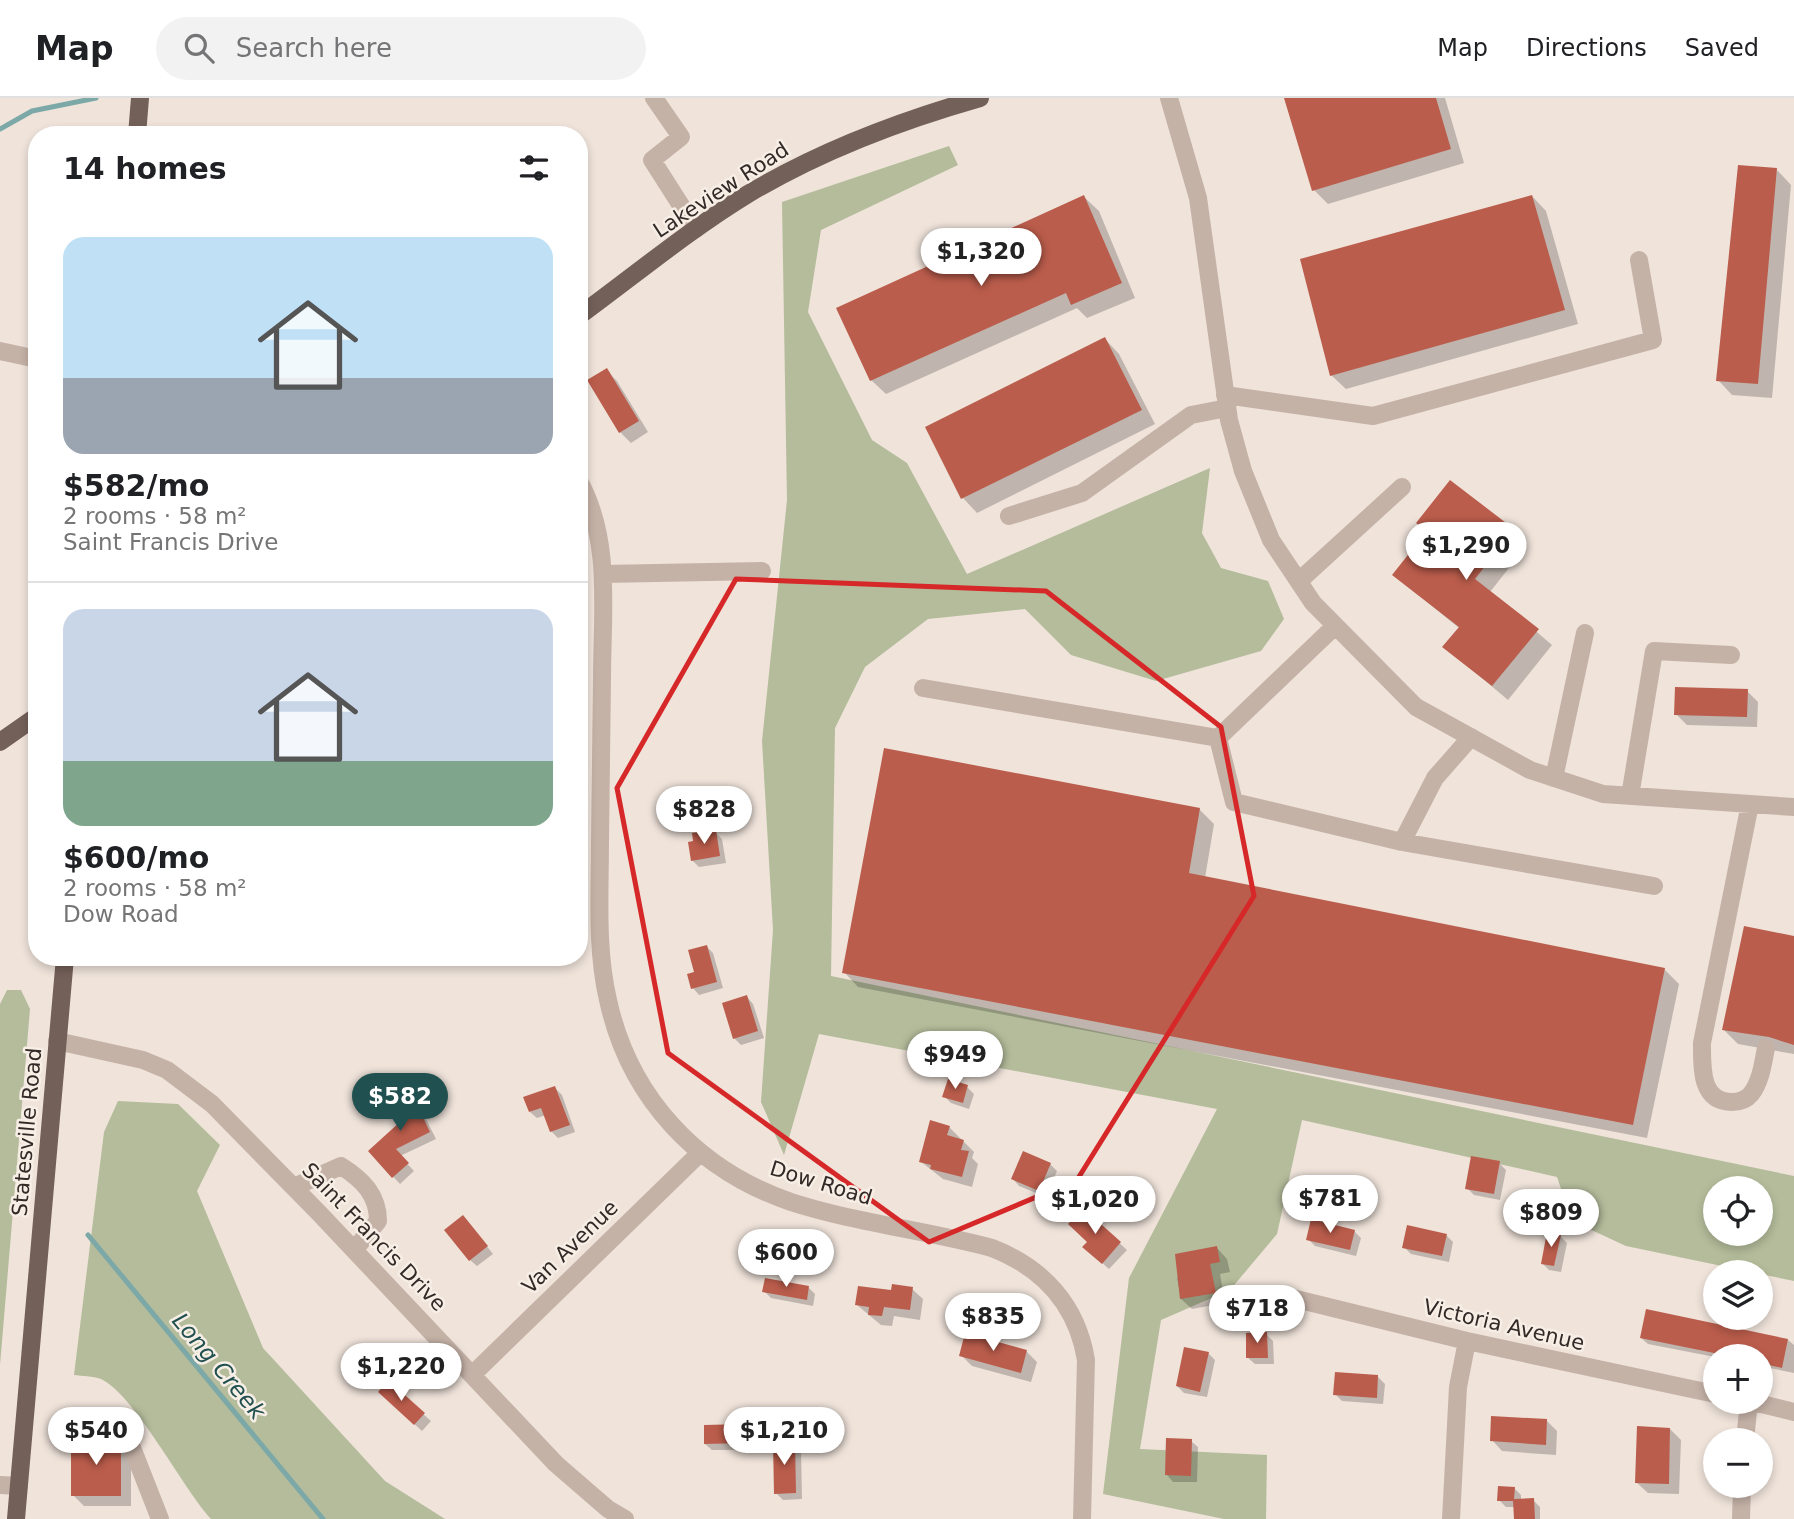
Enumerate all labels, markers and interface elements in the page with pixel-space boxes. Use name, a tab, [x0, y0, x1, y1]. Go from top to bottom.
search box	[156, 17, 646, 80]
text: Map	[35, 29, 114, 68]
icon: search	[180, 29, 218, 67]
text: Search here	[236, 33, 392, 63]
text: Map	[1437, 34, 1488, 62]
text: Directions	[1526, 34, 1647, 62]
text: Saved	[1685, 34, 1759, 62]
street label: Lakeview Road	[649, 137, 793, 243]
icon: filters	[515, 149, 553, 187]
text: 14 homes	[63, 151, 227, 186]
pin: $1,320	[924, 228, 1038, 288]
text: $1,320	[937, 238, 1025, 264]
icon: home	[245, 282, 371, 408]
text: $582/mo	[63, 468, 209, 503]
text: 2 rooms · 58 m²	[63, 503, 247, 529]
pin: $1,290	[1409, 522, 1523, 582]
text: Saint Francis Drive	[63, 529, 278, 555]
text: $1,290	[1422, 532, 1510, 558]
icon: home	[245, 654, 371, 780]
pin: $828	[663, 786, 745, 846]
text: $828	[672, 796, 736, 822]
text: $600/mo	[63, 840, 209, 875]
text: 2 rooms · 58 m²	[63, 875, 247, 901]
text: Dow Road	[63, 901, 179, 927]
pin: $949	[914, 1032, 996, 1091]
text: $949	[923, 1041, 987, 1067]
street label: Statesville Road	[8, 1047, 46, 1217]
pin: $582	[359, 1074, 441, 1133]
text: $582	[368, 1083, 432, 1109]
street label: Dow Road	[767, 1156, 875, 1210]
street label: Saint Francis Drive	[297, 1158, 451, 1316]
pin: $1,020	[1038, 1176, 1152, 1236]
pin: $781	[1289, 1176, 1371, 1235]
map controls	[1703, 1176, 1773, 1498]
button: locate	[1703, 1176, 1773, 1246]
text: $781	[1298, 1185, 1362, 1211]
text: $1,020	[1051, 1186, 1139, 1212]
pin: $809	[1510, 1190, 1592, 1249]
street label: Van Avenue	[517, 1195, 623, 1299]
text: $809	[1519, 1199, 1583, 1225]
pin: $600	[745, 1230, 827, 1289]
text: $600	[754, 1239, 818, 1265]
button: layers	[1703, 1260, 1773, 1330]
pin: $718	[1216, 1286, 1298, 1345]
pin: $835	[952, 1294, 1034, 1353]
text: $718	[1225, 1295, 1289, 1321]
street label: Victoria Avenue	[1421, 1295, 1587, 1355]
text: $835	[961, 1303, 1025, 1329]
water label: Long Creek	[167, 1308, 272, 1426]
pin: $1,220	[344, 1344, 458, 1403]
button: +	[1703, 1344, 1773, 1414]
text: $1,220	[357, 1353, 445, 1379]
pin: $540	[55, 1408, 137, 1467]
pin: $1,210	[727, 1408, 841, 1467]
text: $540	[64, 1417, 128, 1443]
text: $1,210	[740, 1417, 828, 1443]
button: −	[1703, 1428, 1773, 1498]

